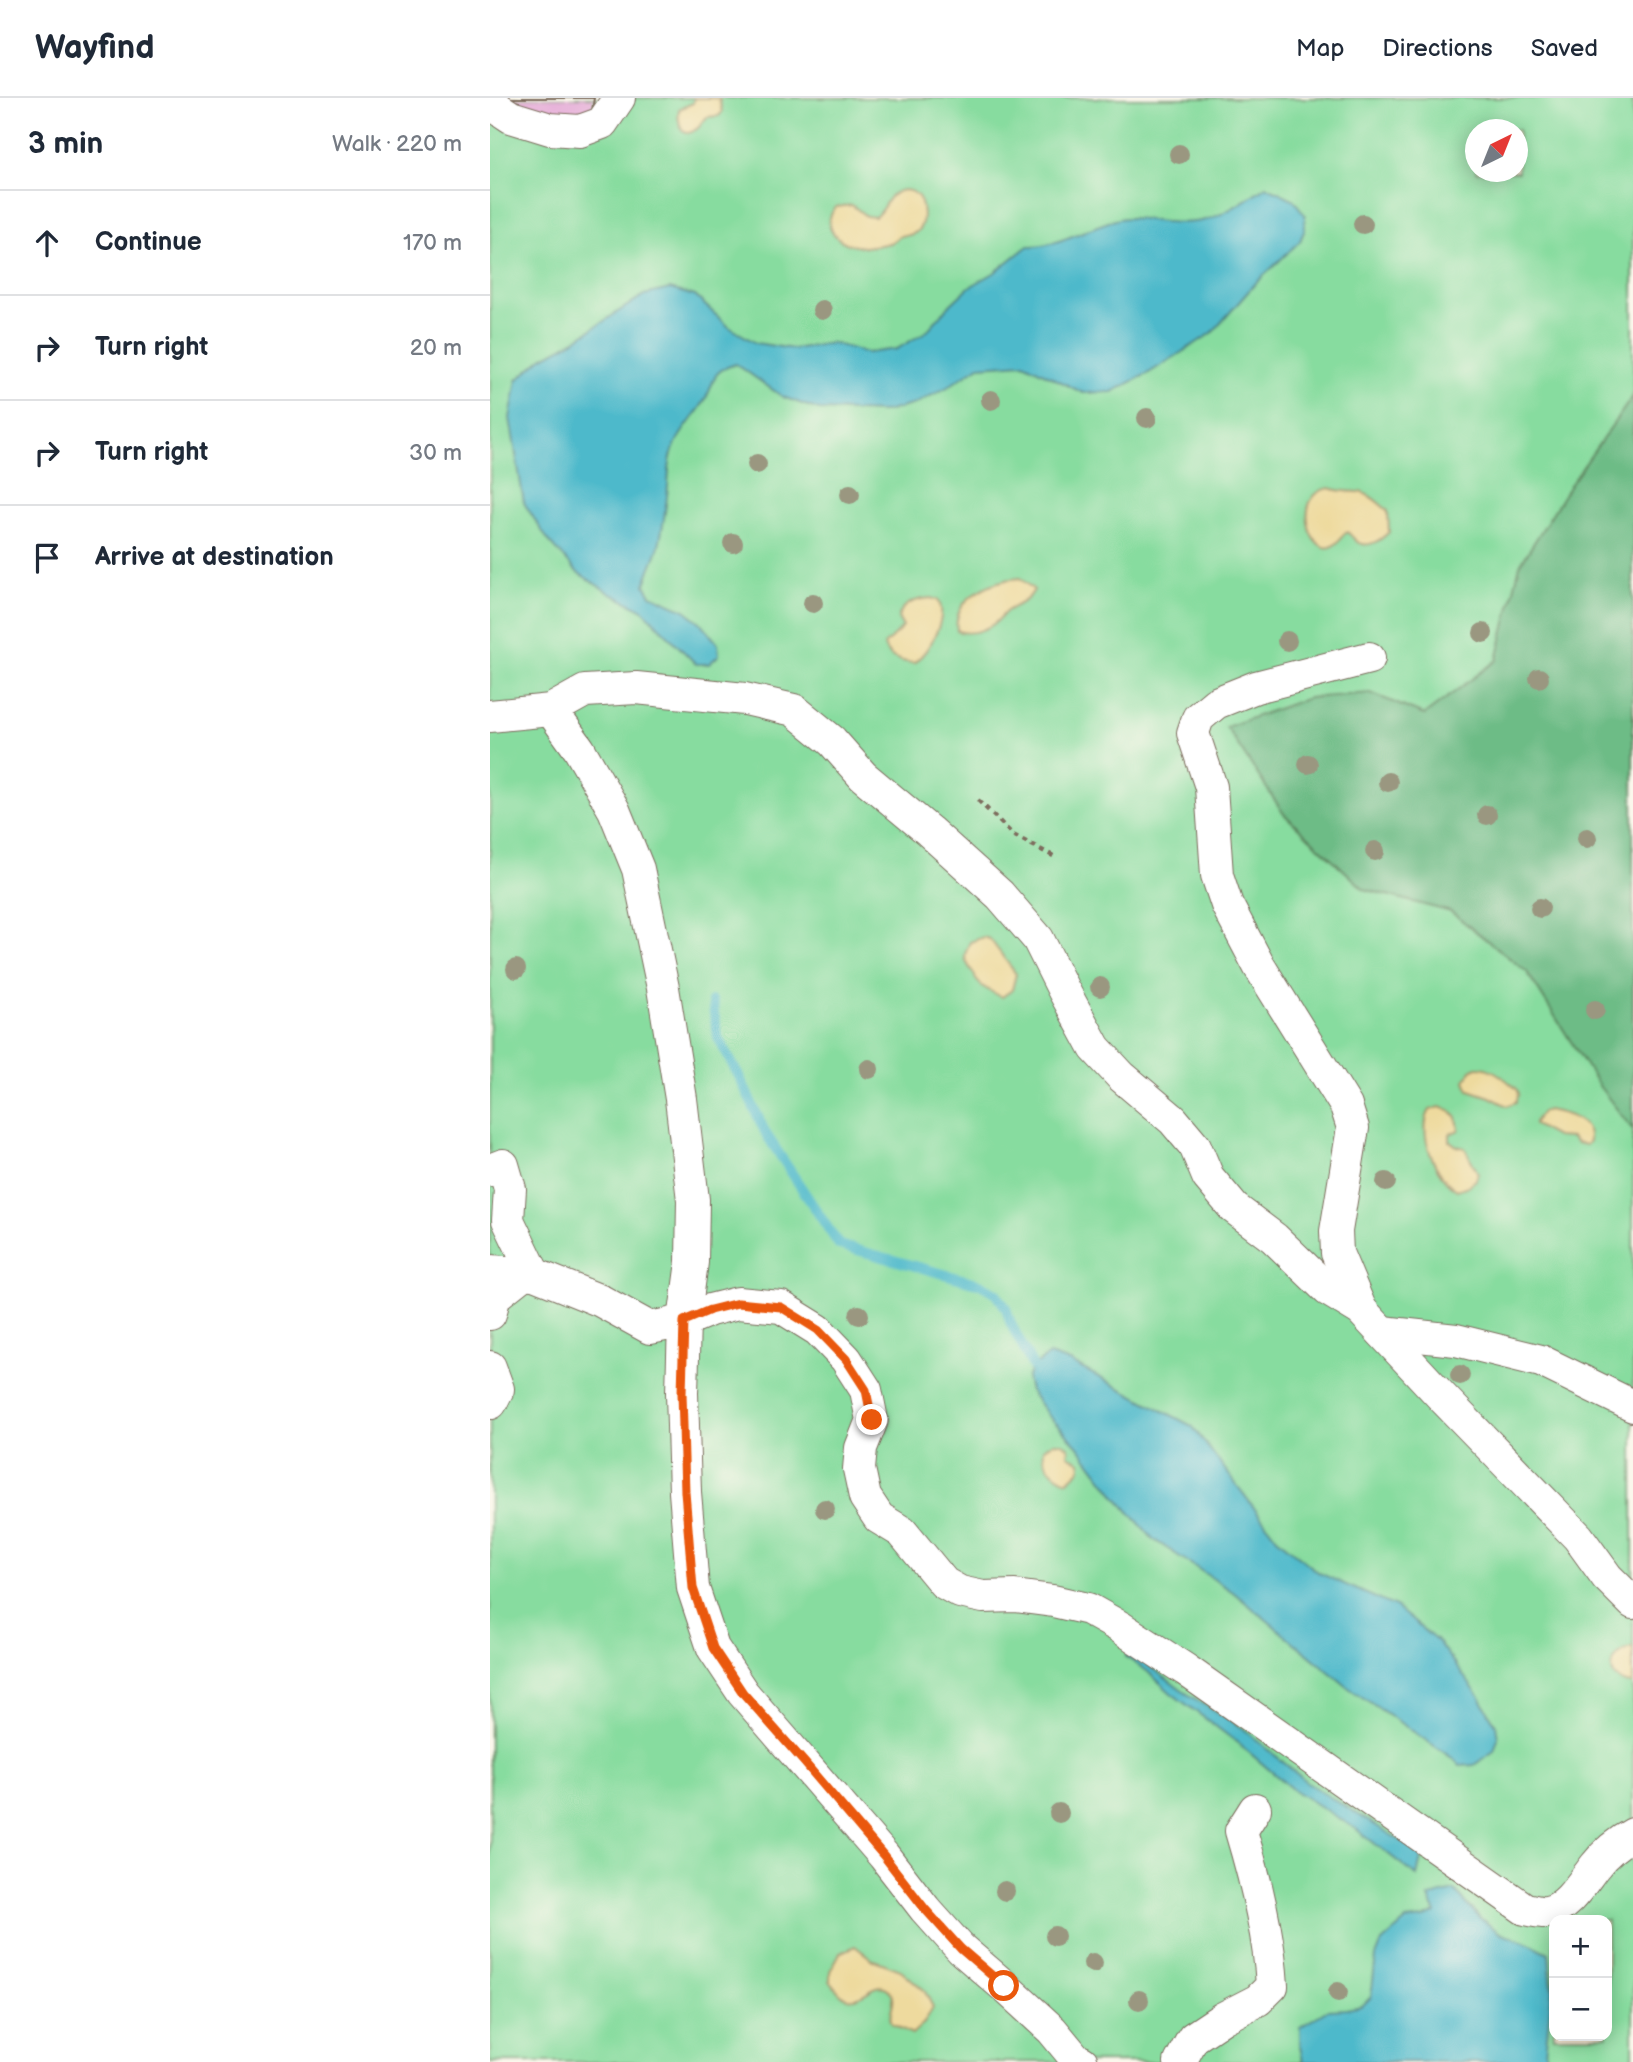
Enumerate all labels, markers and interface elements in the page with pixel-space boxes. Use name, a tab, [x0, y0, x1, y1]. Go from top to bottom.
text: Wayfind	[35, 28, 154, 68]
text: Map	[1296, 34, 1344, 63]
text: Directions	[1382, 34, 1493, 63]
text: Saved	[1531, 34, 1598, 63]
north arrow	[1465, 119, 1528, 182]
text: 3 min	[28, 126, 103, 162]
text: Walk · 220 m	[332, 130, 462, 158]
icon: ahead	[28, 224, 66, 262]
text: Continue	[95, 227, 202, 258]
text: 170 m	[403, 229, 462, 257]
icon: right	[28, 329, 66, 367]
text: Turn right	[95, 332, 208, 363]
text: 20 m	[410, 334, 462, 362]
icon: right	[28, 434, 66, 472]
text: Turn right	[95, 437, 208, 468]
text: 30 m	[409, 439, 462, 467]
icon: arrive	[28, 539, 66, 577]
text: Arrive at destination	[95, 542, 334, 573]
route end	[856, 1404, 887, 1435]
map controls	[1549, 1915, 1612, 2041]
button: +	[1549, 1915, 1612, 1978]
route start	[988, 1970, 1019, 2001]
button: −	[1549, 1978, 1612, 2041]

